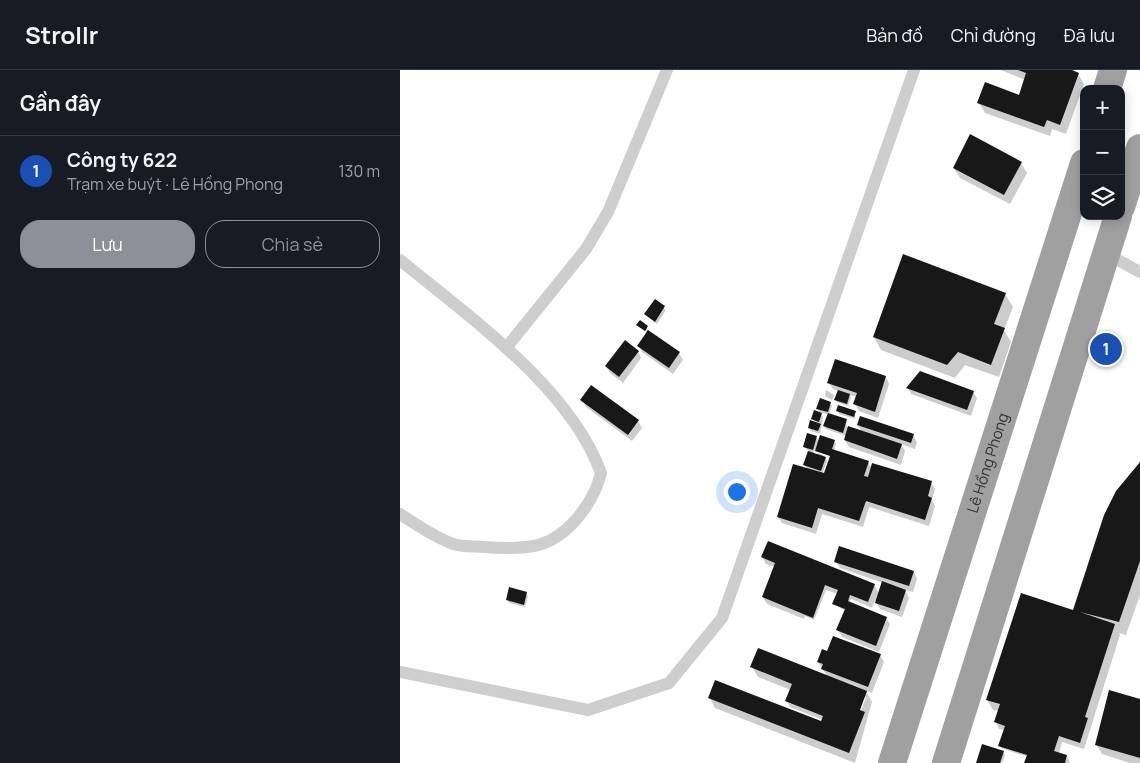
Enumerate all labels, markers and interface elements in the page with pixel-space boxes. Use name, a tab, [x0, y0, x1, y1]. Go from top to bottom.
text: Strollr	[25, 18, 98, 51]
text: Bản đồ	[866, 23, 923, 47]
text: Chỉ đường	[951, 23, 1036, 47]
text: Đã lưu	[1064, 23, 1115, 47]
map controls	[1080, 85, 1125, 220]
button: +	[1080, 85, 1125, 130]
text: Gần đây	[20, 89, 101, 117]
button: −	[1080, 130, 1125, 175]
text: Công ty 622	[67, 147, 177, 173]
text: 1	[32, 160, 40, 182]
text: 130 m	[338, 160, 380, 182]
text: Trạm xe buýt · Lê Hồng Phong	[67, 173, 283, 195]
button: layers	[1080, 175, 1125, 220]
button: Lưu	[20, 220, 195, 268]
button: Chia sẻ	[205, 220, 380, 268]
pin: 1	[1090, 330, 1122, 368]
street label: Lê Hồng Phong	[962, 410, 1013, 516]
your location	[724, 479, 750, 505]

